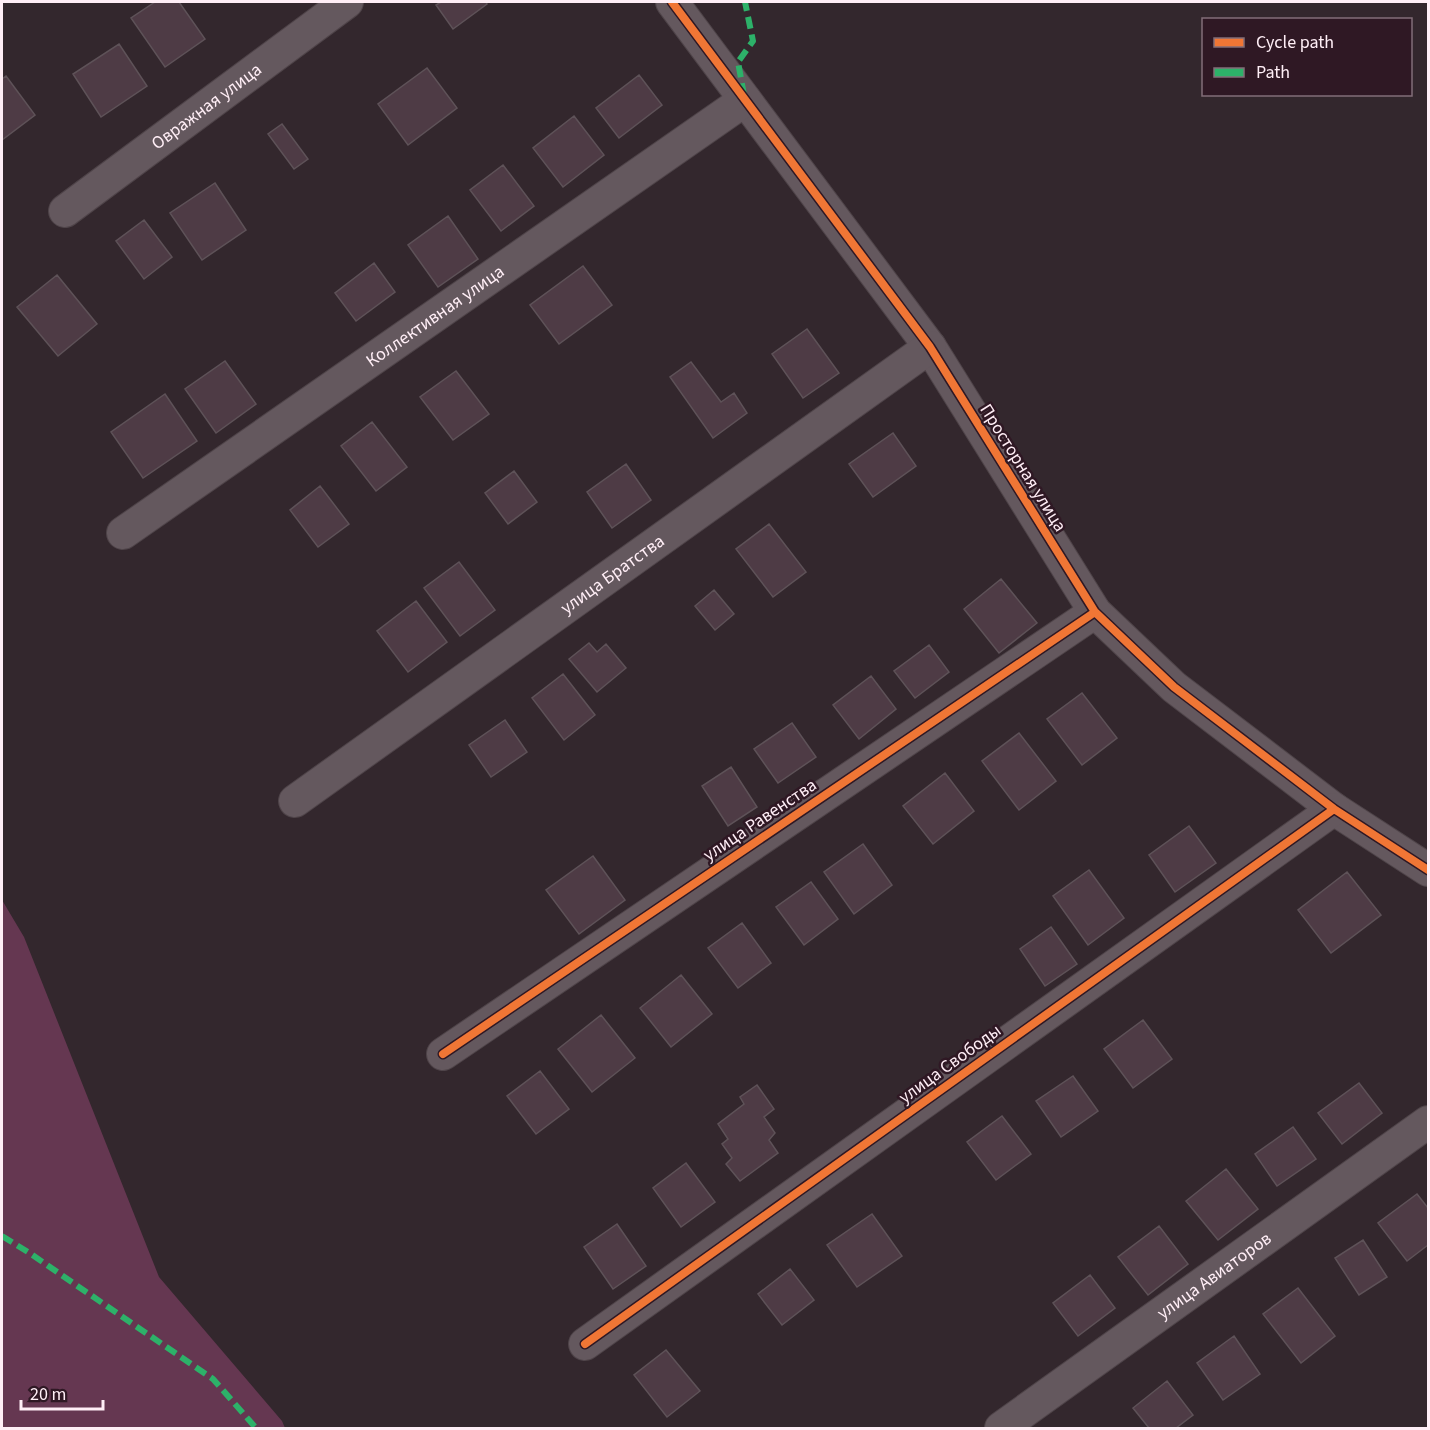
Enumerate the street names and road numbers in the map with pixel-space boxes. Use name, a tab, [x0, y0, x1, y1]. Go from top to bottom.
street label: Овражная улица	[146, 57, 267, 155]
street label: Коллективная улица	[361, 259, 509, 373]
street label: Просторная улица	[974, 399, 1072, 537]
street label: улица Братства	[555, 528, 669, 620]
street label: улица Равенства	[698, 773, 822, 867]
street label: улица Свободы	[894, 1018, 1006, 1110]
street label: улица Авиаторов	[1152, 1226, 1276, 1325]

